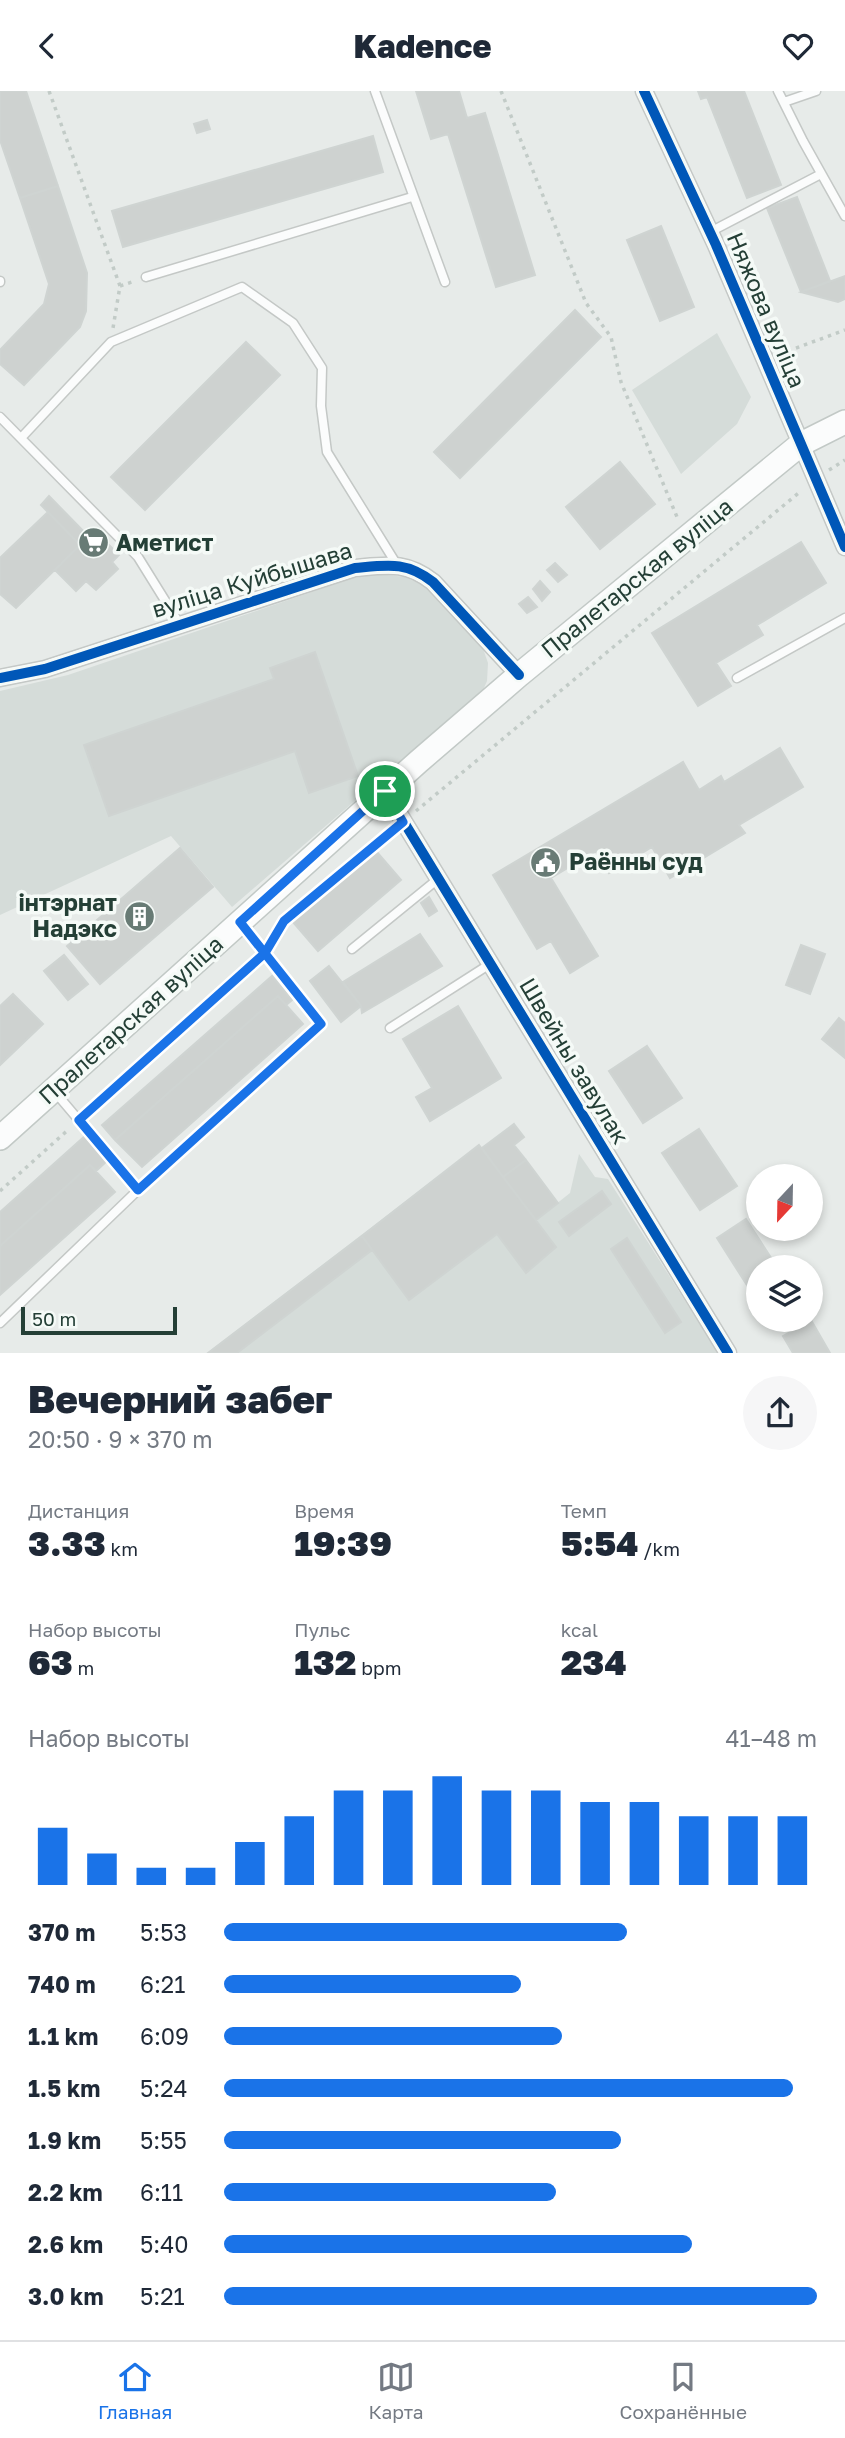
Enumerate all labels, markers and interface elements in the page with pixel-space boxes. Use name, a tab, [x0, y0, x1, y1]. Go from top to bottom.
icon: back	[28, 27, 66, 65]
text: Kadence	[354, 27, 491, 65]
icon: heart	[779, 27, 817, 65]
street label: Няжова вуліца	[722, 228, 812, 392]
street label: Пралетарская вуліца	[535, 491, 738, 663]
supermarket icon: Аметист	[76, 526, 110, 560]
place label: Аметист	[116, 528, 213, 556]
street label: вуліца Куйбышава	[148, 535, 355, 623]
pin	[355, 761, 415, 821]
icon: arrive	[366, 772, 404, 810]
public building icon: Раённы суд	[529, 845, 563, 879]
place label: Раённы суд	[569, 847, 703, 875]
place label: інтэрнат Надэкс	[18, 888, 117, 942]
building icon: інтэрнат Надэкс	[123, 899, 157, 933]
street label: Пралетарская вуліца	[32, 929, 228, 1109]
street label: Швейны завулак	[514, 972, 636, 1149]
north arrow	[746, 1164, 822, 1241]
map controls	[746, 1164, 823, 1332]
button: layers	[746, 1255, 823, 1332]
scale bar	[21, 1304, 177, 1336]
text: 50 m	[32, 1307, 76, 1330]
text: Вечерний забег	[28, 1376, 333, 1421]
button: share	[743, 1376, 817, 1450]
text: 20:50 · 9 × 370 m	[28, 1425, 213, 1453]
text: Дистанция	[28, 1499, 129, 1522]
text: Время	[294, 1499, 354, 1522]
text: Темп	[561, 1499, 607, 1522]
text: 3.33	[28, 1522, 106, 1564]
text: 19:39	[294, 1522, 392, 1564]
text: 5:54	[561, 1522, 639, 1564]
text: km	[106, 1537, 138, 1560]
text: /km	[639, 1537, 680, 1560]
text: Набор высоты	[28, 1618, 162, 1641]
text: Пульс	[294, 1618, 350, 1641]
text: kcal	[561, 1618, 598, 1641]
text: 63	[28, 1641, 73, 1683]
text: 132	[294, 1641, 357, 1683]
text: 234	[561, 1641, 627, 1683]
text: m	[73, 1656, 94, 1679]
text: bpm	[357, 1656, 402, 1679]
text: Набор высоты	[28, 1724, 190, 1752]
text: 41–48 m	[725, 1724, 817, 1752]
text: 370 m	[28, 1918, 95, 1946]
text: 5:53	[140, 1918, 187, 1946]
text: 740 m	[28, 1970, 96, 1998]
text: 6:21	[140, 1970, 185, 1998]
text: 1.1 km	[28, 2022, 98, 2050]
text: 6:09	[140, 2022, 189, 2050]
text: 1.5 km	[28, 2074, 100, 2102]
text: 5:24	[140, 2074, 188, 2102]
text: 1.9 km	[28, 2126, 101, 2154]
text: 5:55	[140, 2126, 187, 2154]
text: 2.2 km	[28, 2178, 103, 2206]
text: 6:11	[140, 2178, 183, 2206]
text: 2.6 km	[28, 2230, 103, 2258]
text: 5:40	[140, 2230, 189, 2258]
text: 3.0 km	[28, 2282, 104, 2310]
text: 5:21	[140, 2282, 185, 2310]
tab: Главная	[98, 2358, 172, 2423]
tab: Карта	[368, 2358, 423, 2423]
tab: Сохранённые	[619, 2358, 747, 2423]

